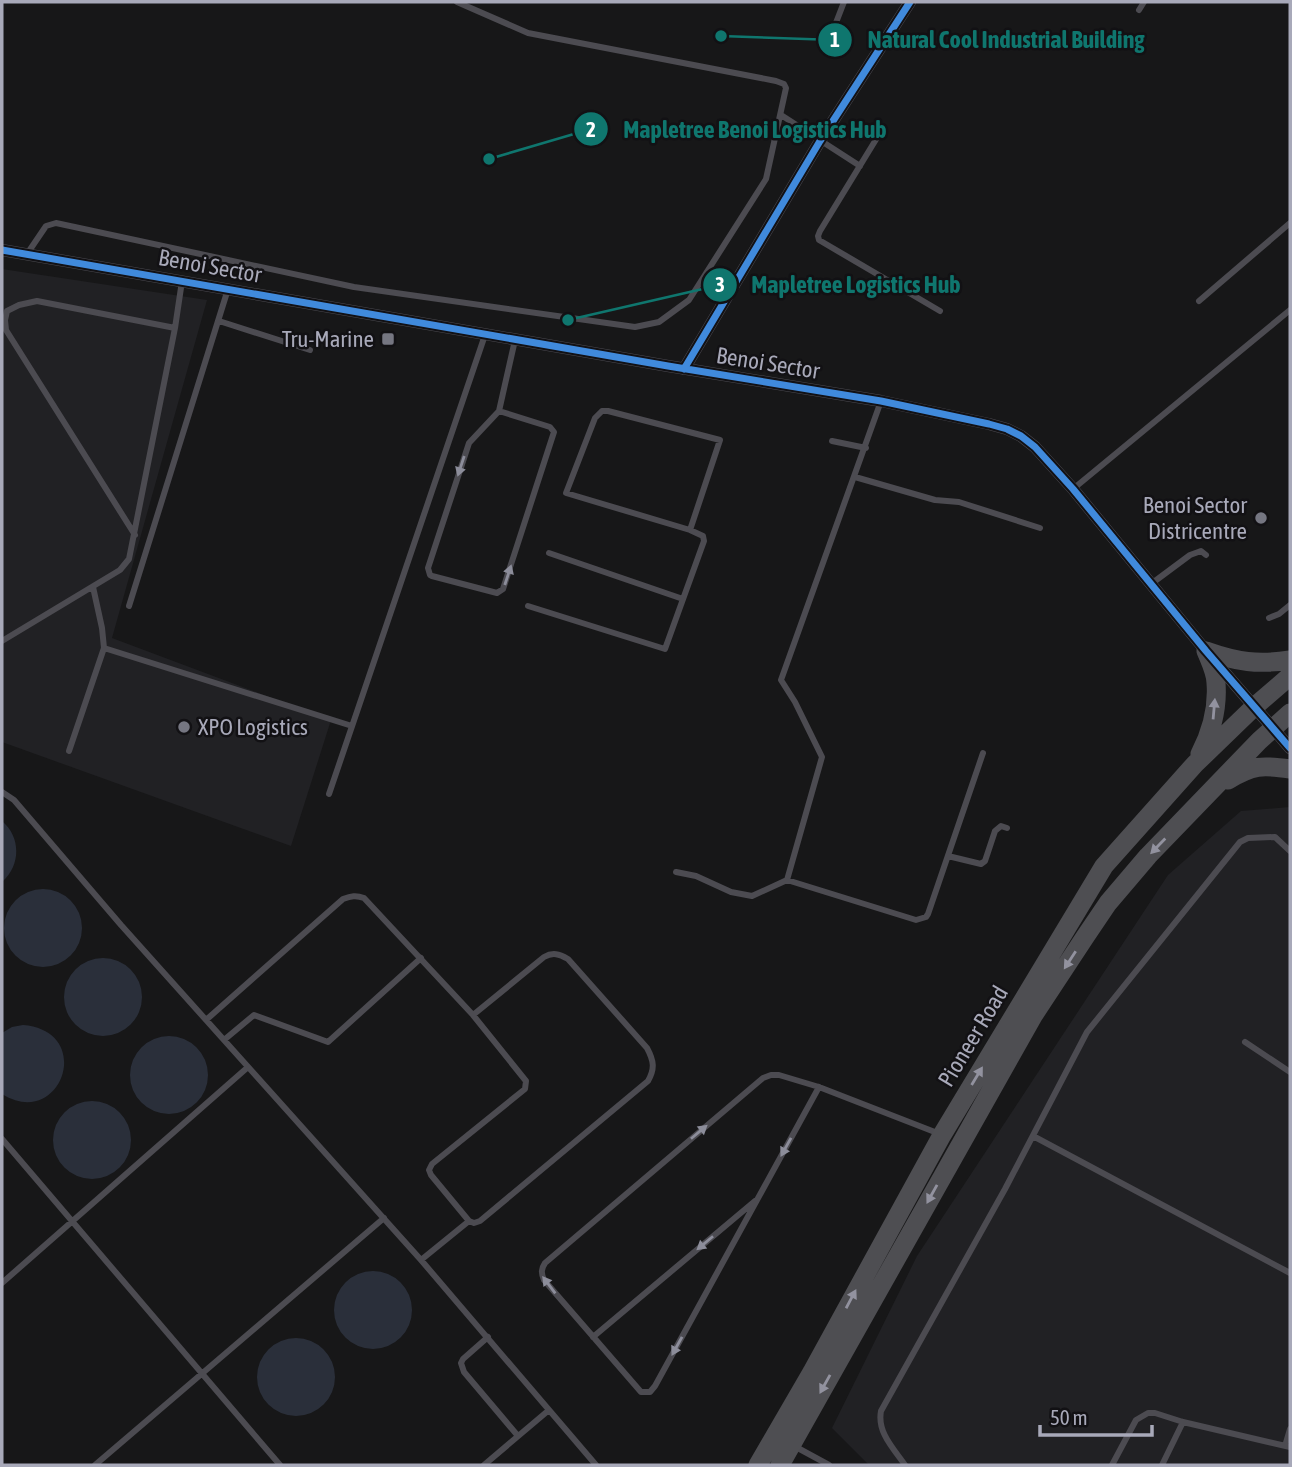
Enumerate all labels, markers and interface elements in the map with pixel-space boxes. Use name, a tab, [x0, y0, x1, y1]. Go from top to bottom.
callout: Natural Cool Industrial Building	[818, 17, 1158, 62]
text: Natural Cool Industrial Building	[867, 26, 1145, 53]
text: 1	[830, 27, 840, 51]
callout: Mapletree Benoi Logistics Hub	[574, 107, 900, 152]
text: Mapletree Benoi Logistics Hub	[623, 116, 887, 143]
text: 2	[586, 117, 596, 141]
street label: Benoi Sector	[156, 244, 265, 288]
callout: Mapletree Logistics Hub	[703, 262, 975, 307]
text: Mapletree Logistics Hub	[751, 271, 961, 298]
text: 3	[715, 272, 725, 296]
place label: Tru-Marine	[282, 326, 374, 352]
marker: Tru-Marine	[380, 331, 396, 347]
street label: Benoi Sector	[714, 342, 823, 384]
one-way arrow	[455, 456, 466, 477]
place label: Benoi Sector Districentre	[1143, 492, 1248, 544]
marker: Benoi Sector Districentre	[1253, 510, 1269, 526]
one-way arrow	[503, 564, 514, 585]
one-way arrow	[1209, 698, 1220, 720]
place label: XPO Logistics	[198, 714, 308, 740]
marker: XPO Logistics	[176, 719, 192, 735]
one-way arrow	[1150, 837, 1166, 854]
one-way arrow	[1064, 950, 1077, 969]
street label: Pioneer Road	[933, 981, 1013, 1091]
one-way arrow	[971, 1067, 984, 1086]
one-way arrow	[691, 1125, 708, 1140]
one-way arrow	[780, 1137, 792, 1156]
one-way arrow	[926, 1184, 938, 1203]
one-way arrow	[697, 1235, 715, 1250]
one-way arrow	[542, 1276, 557, 1294]
one-way arrow	[846, 1289, 857, 1309]
one-way arrow	[671, 1337, 683, 1356]
one-way arrow	[819, 1374, 831, 1393]
scale bar	[1040, 1394, 1152, 1438]
text: 50 m	[1050, 1405, 1088, 1429]

